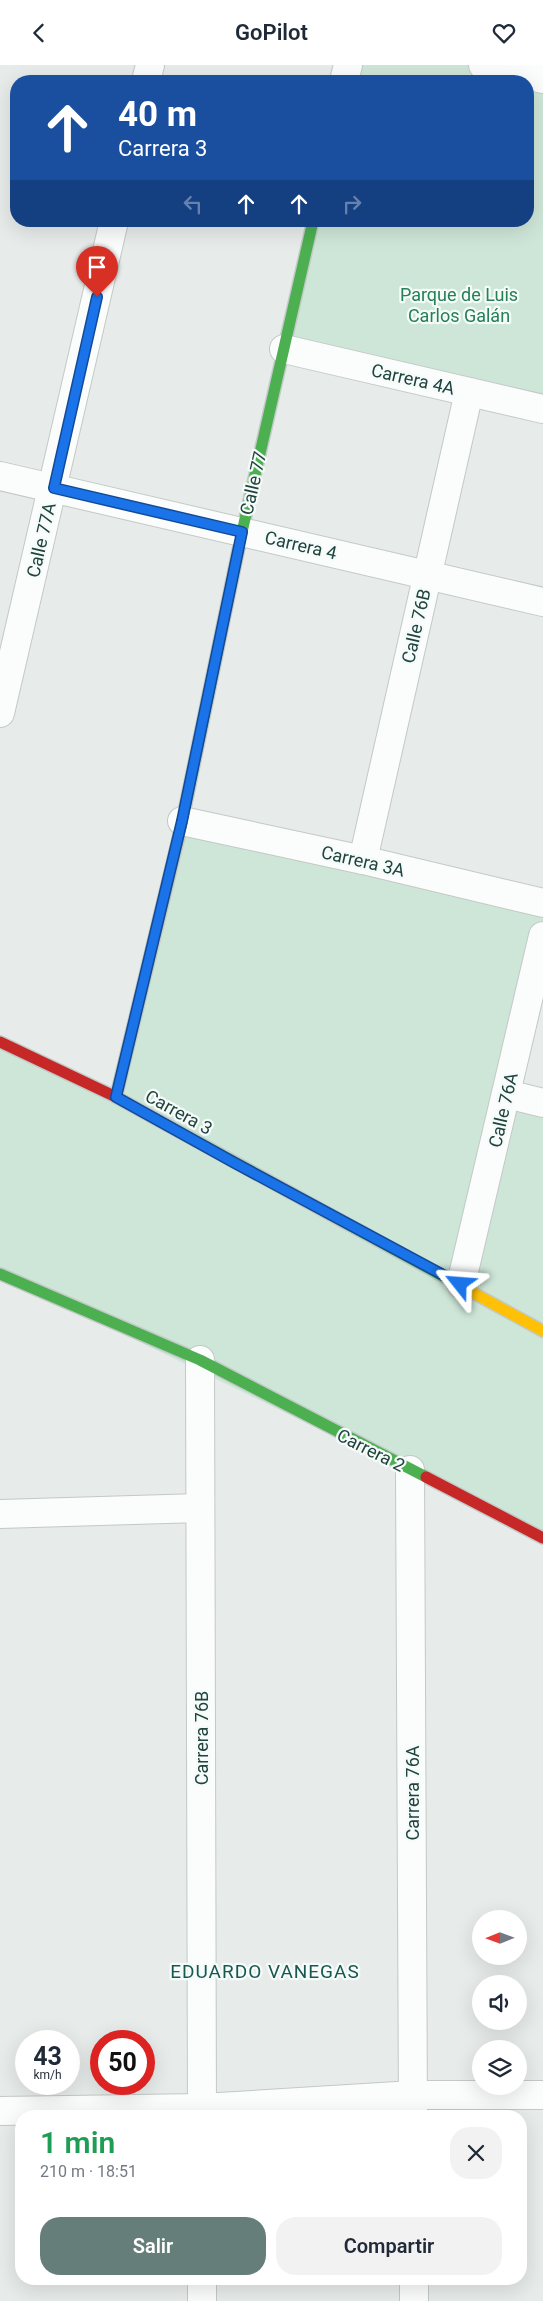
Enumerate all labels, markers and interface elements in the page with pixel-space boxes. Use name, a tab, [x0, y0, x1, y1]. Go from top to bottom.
icon: back	[25, 19, 53, 47]
icon: heart	[490, 19, 518, 47]
text: GoPilot	[235, 20, 308, 45]
text: 40 m	[118, 94, 197, 135]
icon: ahead	[35, 95, 100, 160]
text: Carrera 3	[118, 136, 207, 161]
icon: left	[179, 190, 207, 218]
icon: ahead	[232, 190, 260, 218]
icon: ahead	[285, 190, 313, 218]
icon: right	[338, 190, 366, 218]
pin	[76, 246, 118, 297]
icon: arrive	[83, 253, 111, 281]
park label: Parque de Luis Carlos Galán	[400, 284, 518, 326]
street label: Carrera 4A	[369, 359, 457, 399]
street label: Calle 77	[236, 449, 270, 517]
street label: Calle 77A	[22, 500, 60, 580]
street label: Carrera 4	[263, 527, 339, 563]
street label: Calle 76B	[397, 587, 435, 665]
street label: Carrera 3A	[319, 841, 407, 881]
street label: Calle 76A	[484, 1070, 522, 1150]
street label: Carrera 3	[142, 1085, 216, 1139]
position arrow	[433, 1257, 485, 1309]
street label: Carrera 2	[334, 1424, 408, 1476]
street label: Carrera 76B	[191, 1691, 212, 1785]
street label: Carrera 76A	[402, 1745, 423, 1841]
north arrow	[472, 1910, 528, 1965]
map controls	[472, 1910, 527, 2095]
district label: EDUARDO VANEGAS	[170, 1960, 360, 1983]
button: sound	[472, 1975, 527, 2030]
speed limit sign: 50	[90, 2030, 155, 2095]
button: layers	[472, 2040, 527, 2095]
text: 43	[33, 2042, 62, 2071]
text: km/h	[33, 2068, 62, 2082]
text: 1 min	[40, 2125, 115, 2160]
button: close	[450, 2127, 502, 2179]
text: 210 m · 18:51	[40, 2162, 137, 2181]
button: Salir	[40, 2217, 266, 2275]
button: Compartir	[276, 2217, 502, 2275]

